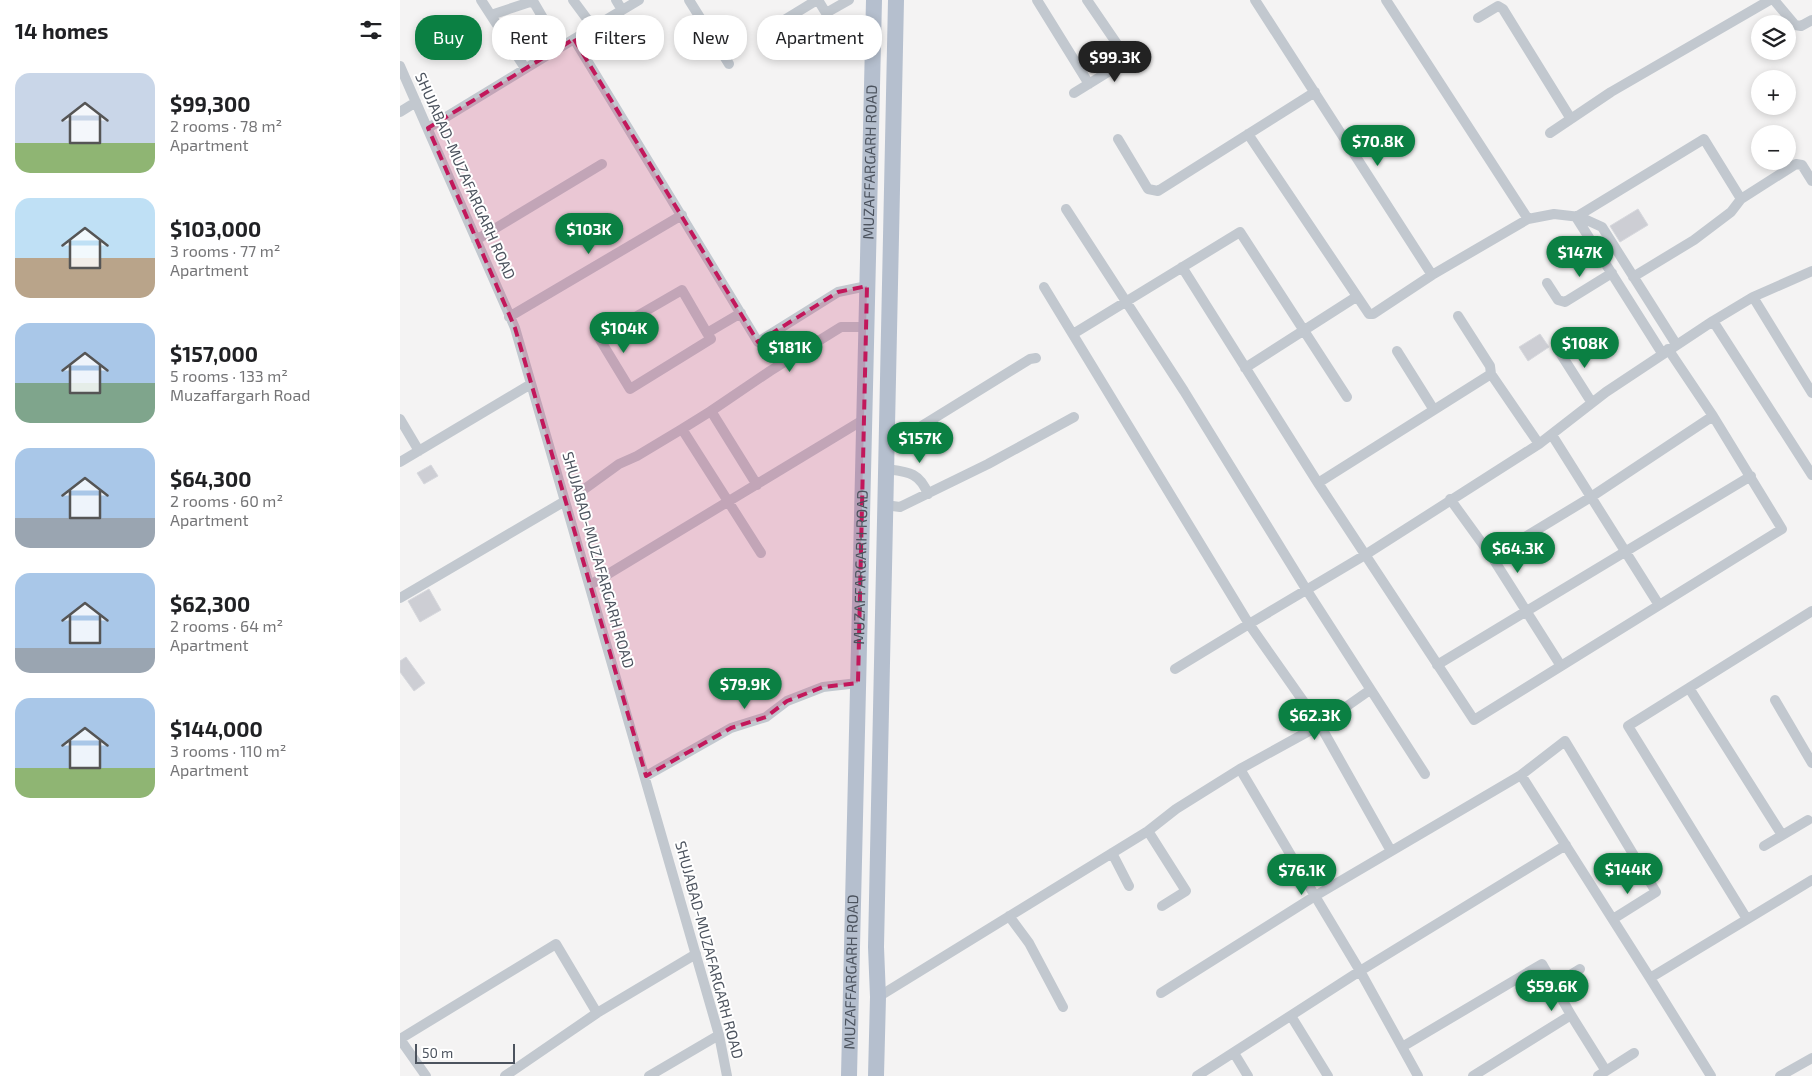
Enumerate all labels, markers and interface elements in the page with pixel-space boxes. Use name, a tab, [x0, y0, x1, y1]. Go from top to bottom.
chip: Buy	[415, 15, 482, 60]
chip: Rent	[492, 15, 566, 60]
chip: Filters	[576, 15, 664, 60]
chip: New	[674, 15, 747, 60]
chip: Apartment	[757, 15, 882, 60]
map controls	[1751, 15, 1796, 170]
button: layers	[1751, 15, 1796, 60]
icon: filters	[357, 16, 385, 44]
text: 14 homes	[15, 18, 109, 43]
pin: $99.3K	[1074, 41, 1156, 83]
text: $99.3K	[1089, 47, 1141, 66]
street label: SHUJABAD-MUZAFARGARH ROAD	[412, 69, 520, 282]
button: +	[1751, 70, 1796, 115]
street label: MUZAFFARGARH ROAD	[858, 84, 880, 240]
text: $99,300	[170, 91, 250, 116]
icon: home	[55, 93, 115, 153]
text: 2 rooms · 78 m²	[170, 116, 282, 135]
pin: $70.8K	[1337, 124, 1419, 167]
button: −	[1751, 125, 1796, 170]
text: $70.8K	[1352, 131, 1404, 150]
text: Apartment	[170, 135, 249, 154]
pin: $103K	[554, 212, 624, 255]
text: $103,000	[170, 216, 261, 241]
icon: home	[55, 218, 115, 278]
text: $103K	[566, 219, 612, 238]
pin: $147K	[1545, 236, 1615, 278]
text: 3 rooms · 77 m²	[170, 241, 281, 260]
text: $147K	[1558, 242, 1602, 261]
text: Apartment	[170, 260, 249, 279]
pin: $104K	[589, 312, 659, 354]
text: $104K	[601, 318, 647, 337]
pin: $108K	[1550, 326, 1620, 369]
pin: $181K	[755, 330, 825, 373]
text: $108K	[1562, 333, 1608, 352]
text: $181K	[768, 337, 812, 356]
text: $157,000	[170, 341, 258, 366]
icon: home	[55, 343, 115, 403]
text: 5 rooms · 133 m²	[170, 366, 288, 385]
text: Muzaffargarh Road	[170, 385, 310, 404]
pin: $157K	[885, 422, 955, 464]
text: $157K	[898, 428, 942, 447]
street label: SHUJABAD-MUZAFARGARH ROAD	[559, 449, 639, 670]
text: $64,300	[170, 466, 251, 491]
icon: home	[55, 468, 115, 528]
street label: MUZAFFARGARH ROAD	[849, 489, 871, 645]
text: 2 rooms · 60 m²	[170, 491, 283, 510]
text: Apartment	[170, 510, 249, 529]
pin: $64.3K	[1477, 532, 1559, 574]
text: $64.3K	[1492, 538, 1544, 557]
text: $62,300	[170, 591, 250, 616]
icon: home	[55, 593, 115, 653]
text: 2 rooms · 64 m²	[170, 616, 283, 635]
text: Apartment	[170, 635, 249, 654]
pin: $79.9K	[704, 668, 786, 710]
text: $79.9K	[720, 674, 770, 693]
pin: $62.3K	[1274, 698, 1356, 741]
text: $62.3K	[1289, 705, 1341, 724]
text: $144,000	[170, 716, 263, 741]
icon: home	[55, 718, 115, 778]
text: 3 rooms · 110 m²	[170, 741, 287, 760]
text: Apartment	[170, 760, 249, 779]
street label: SHUJABAD-MUZAFARGARH ROAD	[672, 839, 748, 1061]
pin: $144K	[1593, 852, 1663, 895]
pin: $76.1K	[1261, 854, 1343, 896]
text: $144K	[1605, 859, 1651, 878]
text: $76.1K	[1278, 860, 1326, 879]
street label: MUZAFFARGARH ROAD	[840, 894, 861, 1050]
pin: $59.6K	[1511, 970, 1593, 1012]
text: $59.6K	[1526, 976, 1578, 995]
scale bar	[415, 1041, 515, 1064]
text: 50 m	[422, 1044, 453, 1061]

